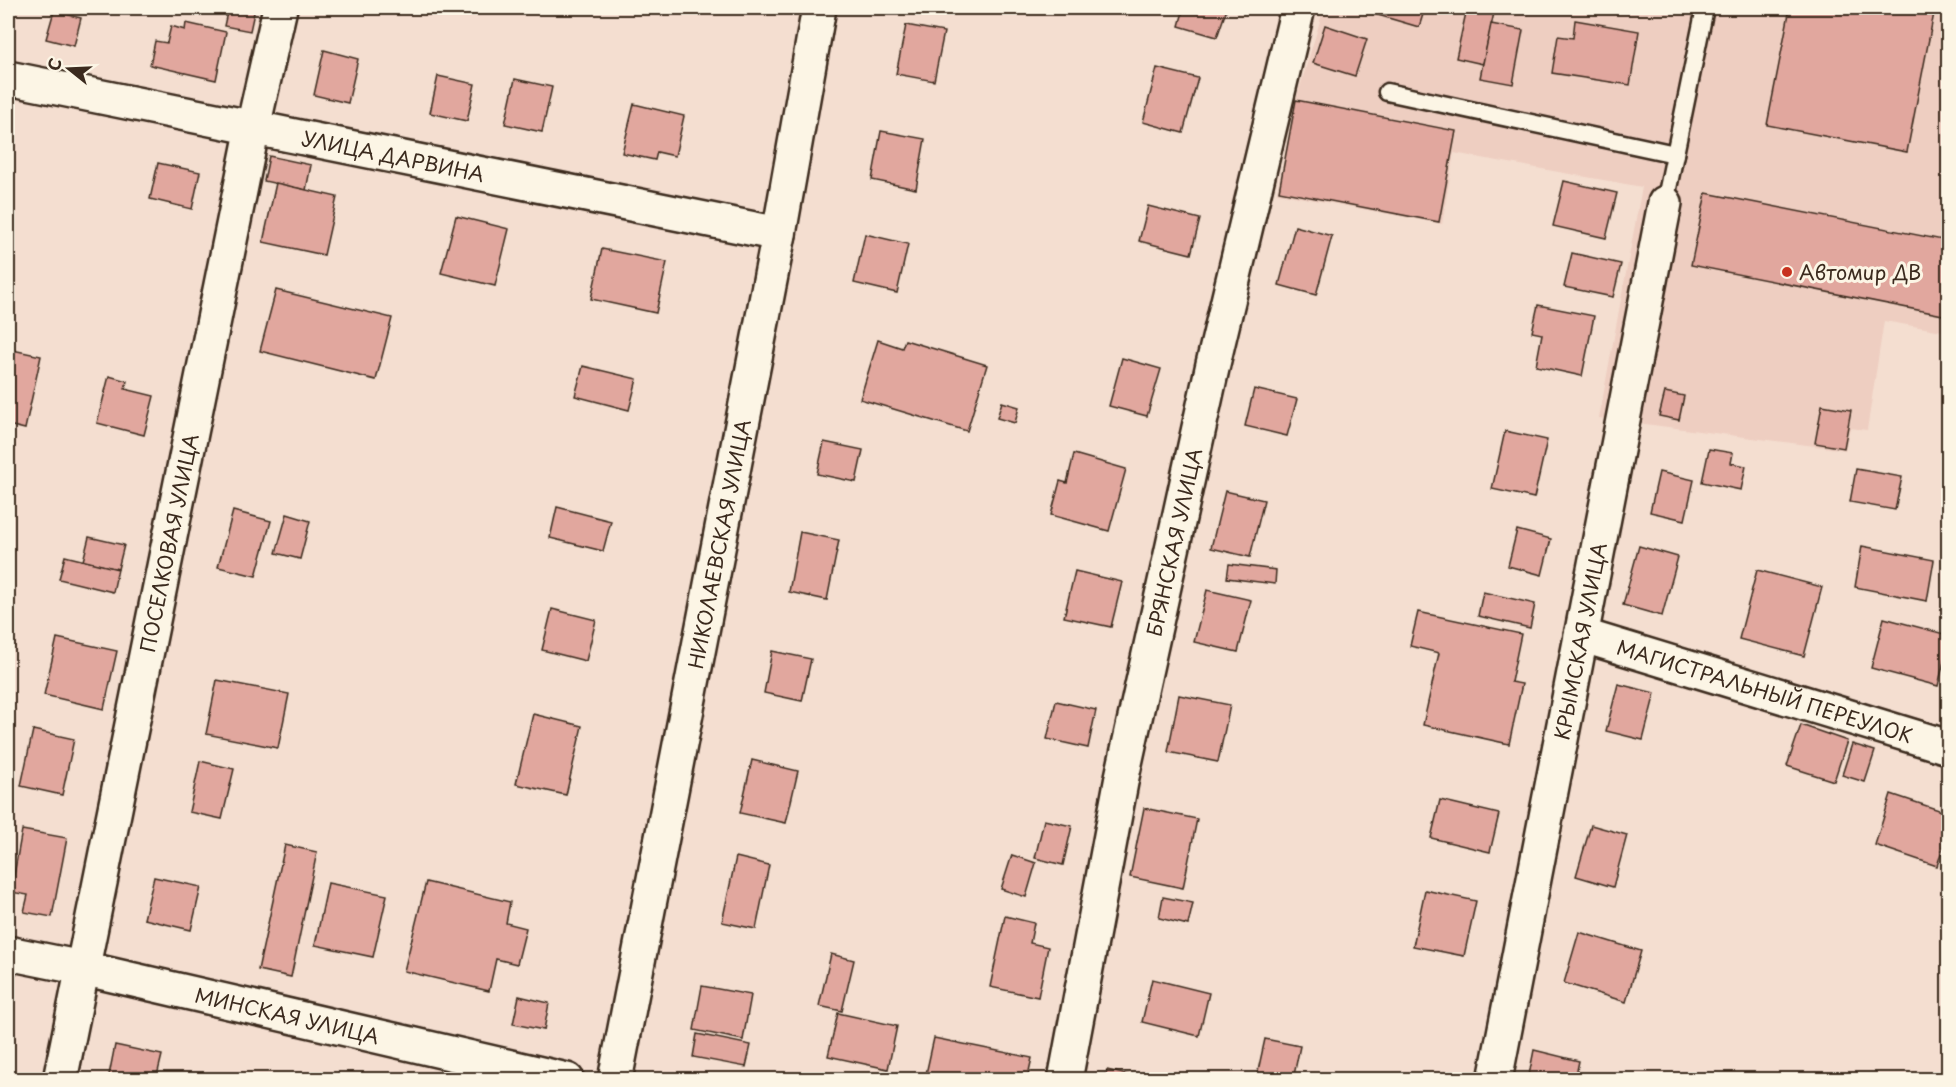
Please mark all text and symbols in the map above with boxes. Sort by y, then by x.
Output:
north arrow [39,39,99,99]
text: С [41,55,67,73]
street label: УЛИЦА ДАРВИНА [299,123,487,189]
place label: Автомир ДВ [1799,257,1921,287]
marker: Автомир ДВ [1780,265,1794,279]
street label: НИКОЛАЕВСКАЯ УЛИЦА [680,417,758,671]
street label: ПОСЕЛКОВАЯ УЛИЦА [132,431,206,655]
street label: БРЯНСКАЯ УЛИЦА [1138,445,1209,639]
street label: КРЫМСКАЯ УЛИЦА [1546,540,1614,742]
street label: МАГИСТРАЛЬНЫЙ ПЕРЕУЛОК [1613,632,1916,750]
street label: МИНСКАЯ УЛИЦА [192,980,382,1051]

